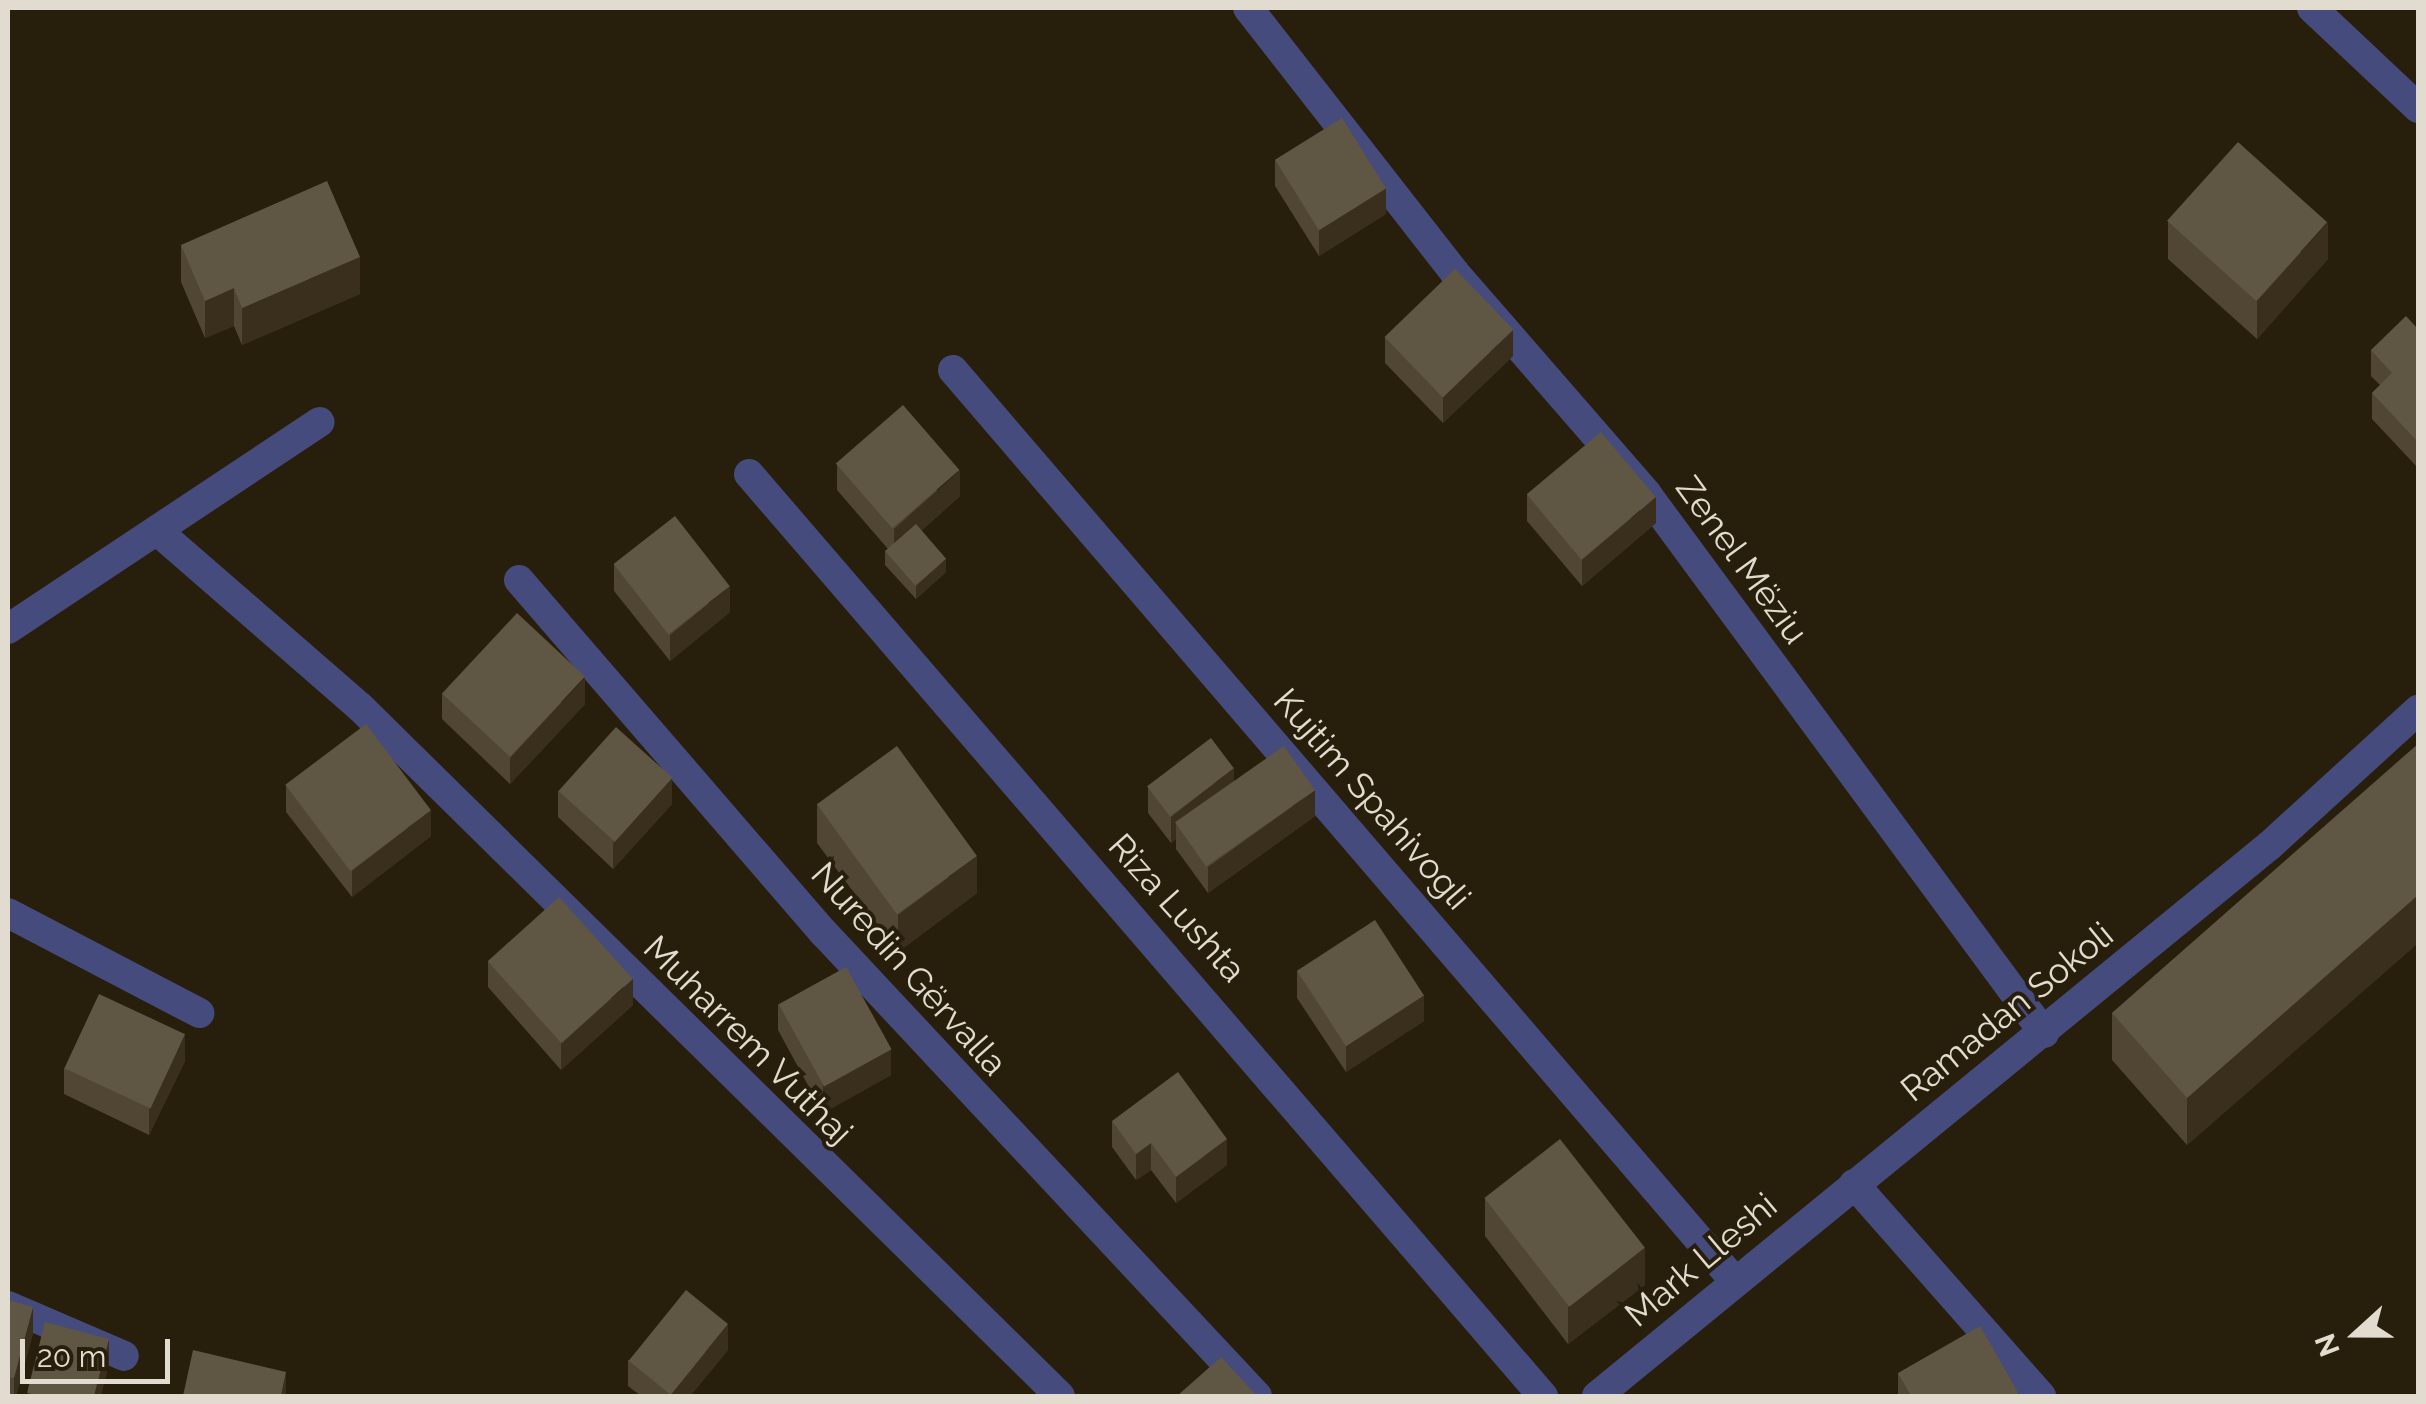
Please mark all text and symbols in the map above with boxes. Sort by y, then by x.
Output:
street label: Zenel Mëziu [1667,468,1817,652]
street label: Kujtim Spahivogli [1265,680,1479,918]
street label: Riza Lushta [1100,825,1254,991]
street label: Nuredin Gërvalla [802,854,1016,1084]
street label: Ramadan Sokoli [1892,914,2122,1110]
street label: Muharrem Vuthaj [635,927,861,1153]
street label: Mark Lleshi [1617,1185,1785,1335]
north arrow [2306,1284,2406,1384]
scale bar [25,1319,175,1381]
text: N [2308,1329,2347,1361]
text: 20 m [37,1339,106,1374]

